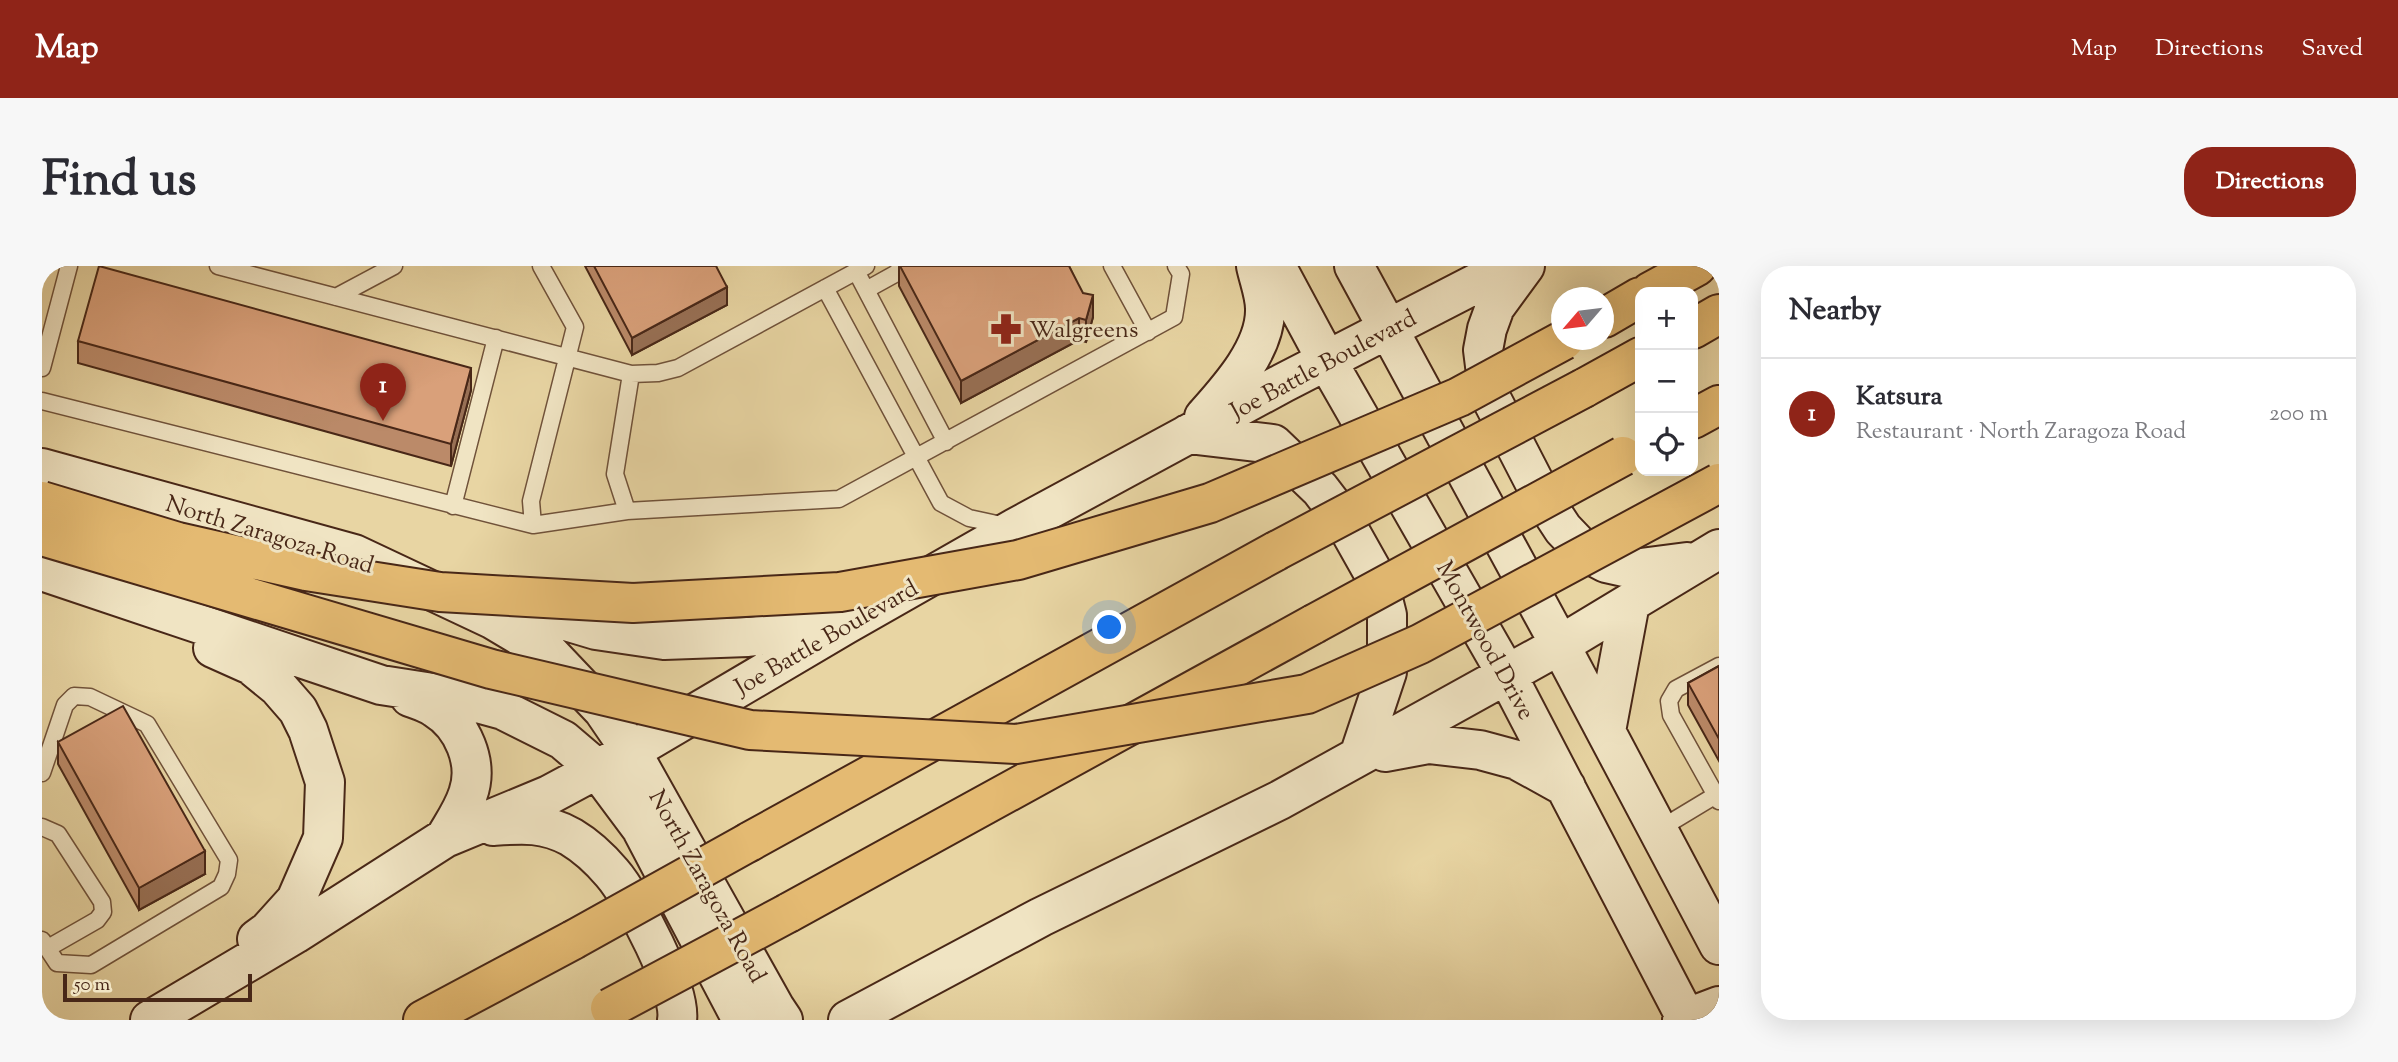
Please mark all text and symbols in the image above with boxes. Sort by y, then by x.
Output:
text: Map [35,25,99,73]
text: Map [2071,32,2117,66]
text: Directions [2155,32,2263,66]
text: Saved [2301,32,2363,66]
text: Find us [42,147,196,217]
button: Directions [2184,147,2356,217]
north arrow [1551,287,1614,350]
map controls [1635,287,1698,476]
button: + [1635,287,1698,350]
text: Nearby [1789,290,1881,333]
street label: Joe Battle Boulevard [1223,302,1424,430]
pharmacy icon: Walgreens [989,312,1023,346]
place label: Walgreens [1029,314,1138,348]
button: − [1635,350,1698,413]
pin: 1 [360,363,406,421]
text: Katsura [1856,379,1942,416]
text: 1 [1808,398,1816,431]
text: 200 m [2269,398,2328,431]
button: locate [1635,413,1698,476]
text: Restaurant · North Zaragoza Road [1856,416,2186,449]
street label: North Zaragoza Road [161,488,378,584]
street label: Montwood Drive [1426,555,1542,727]
street label: Joe Battle Boulevard [727,572,925,706]
your location [1092,610,1126,644]
street label: North Zaragoza Road [639,784,774,990]
scale bar [63,971,252,1003]
text: 50 m [74,972,110,999]

